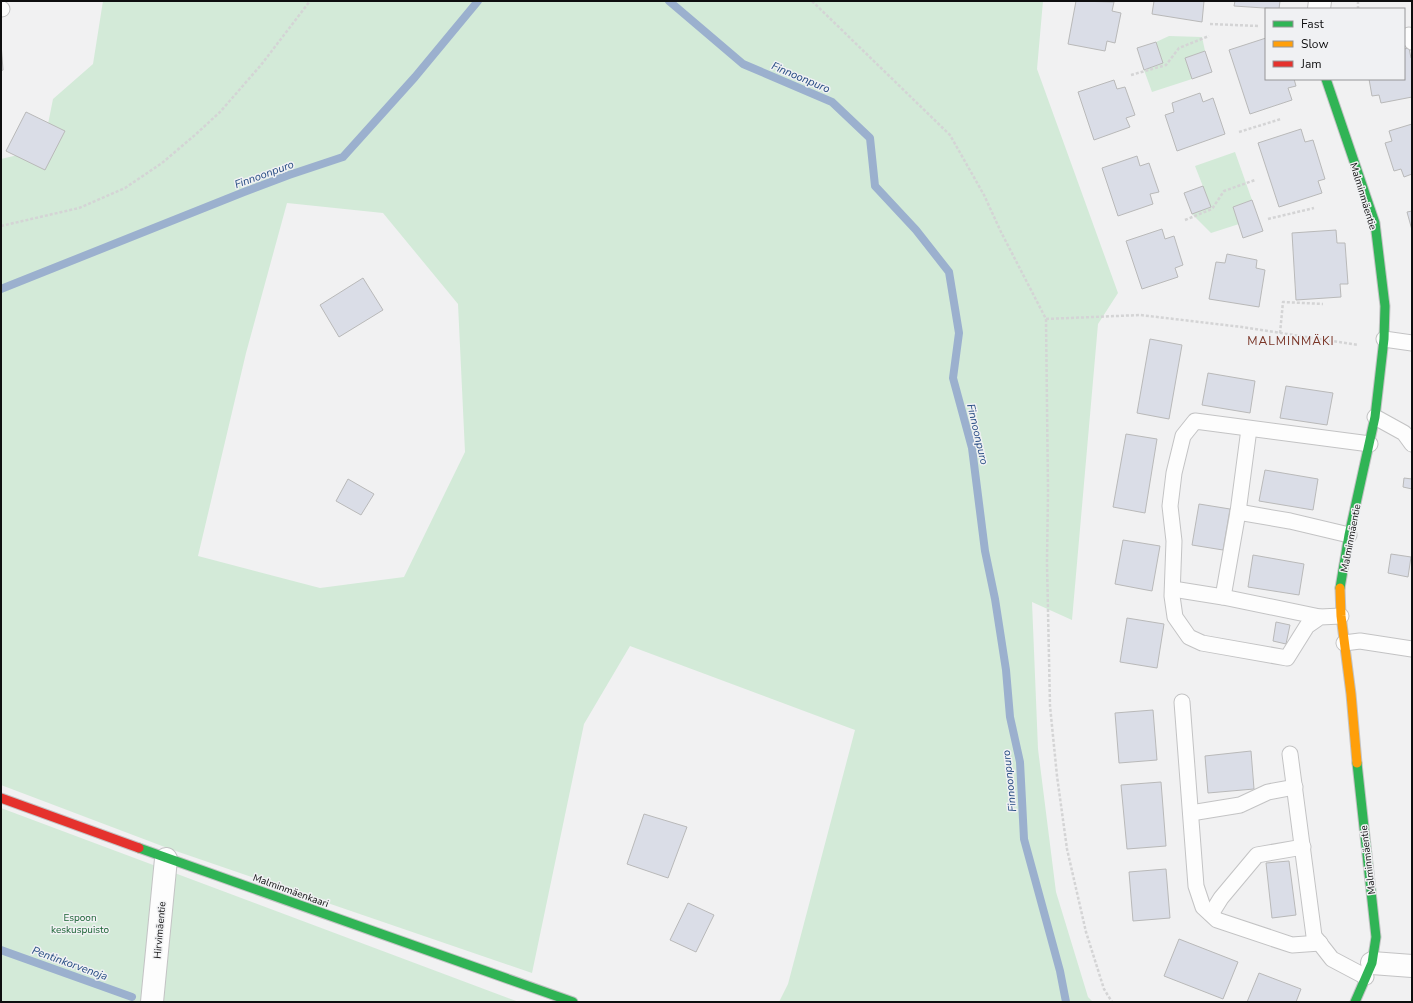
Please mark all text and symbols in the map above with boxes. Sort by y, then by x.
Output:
legend [1265,8,1405,80]
text: Fast [1301,16,1324,32]
text: Slow [1301,36,1329,52]
text: Jam [1300,56,1322,72]
water label: Finnoonpuro [769,58,832,97]
water label: Finnoonpuro [232,157,296,192]
street label: Malminmäentie [1346,161,1380,232]
district label: MALMINMÄKI [1247,333,1335,349]
water label: Finnoonpuro [963,402,992,466]
street label: Malminmäentie [1337,503,1364,574]
water label: Finnoonpuro [999,749,1020,813]
street label: Malminmäentie [1357,825,1379,895]
street label: Malminmäenkaari [251,871,330,911]
street label: Hirvimäentie [151,901,169,959]
park label: Espoon keskuspuisto [51,911,109,937]
water label: Pentinkorvenoja [30,943,110,984]

